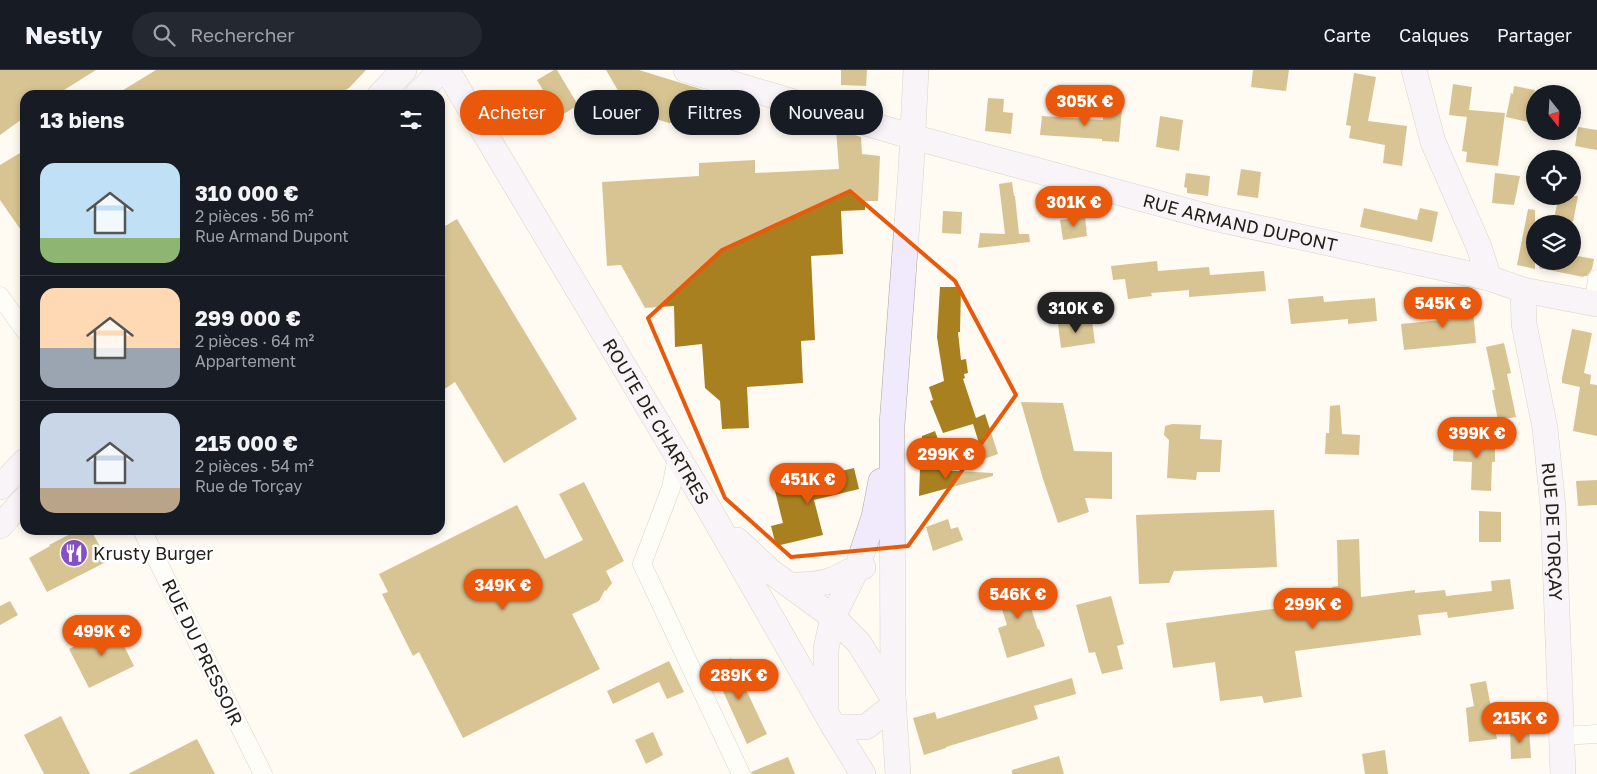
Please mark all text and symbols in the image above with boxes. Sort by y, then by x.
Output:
search box [132,12,482,57]
text: Nestly [25,20,102,49]
icon: search [150,21,178,49]
text: Rechercher [190,23,295,46]
text: Carte [1324,24,1371,46]
text: Calques [1399,24,1469,46]
text: Partager [1497,24,1572,46]
pin: 305K € [1044,85,1126,127]
north arrow [1526,85,1581,140]
map controls [1526,85,1581,270]
chip: Acheter [460,90,564,135]
chip: Louer [574,90,659,135]
chip: Filtres [669,90,760,135]
chip: Nouveau [770,90,883,135]
text: 305K € [1057,91,1113,111]
icon: filters [397,106,425,134]
text: 13 biens [40,107,124,133]
button: locate [1526,150,1581,205]
text: 310 000 € [195,180,299,206]
icon: home [80,183,140,243]
pin: 301K € [1033,186,1115,228]
street label: RUE ARMAND DUPONT [1141,189,1340,256]
text: 301K € [1046,192,1102,212]
text: 2 pièces · 56 m² [195,206,314,226]
button: layers [1526,215,1581,270]
text: Rue Armand Dupont [195,226,349,246]
pin: 545K € [1402,286,1484,329]
pin: 310K € [1035,292,1117,334]
text: 545K € [1415,293,1471,313]
text: 310K € [1048,298,1104,318]
text: 299 000 € [195,305,301,331]
icon: home [80,308,140,368]
text: 2 pièces · 64 m² [195,331,314,351]
street label: ROUTE DE CHARTRES [599,334,715,508]
text: Appartement [195,351,296,371]
pin: 399K € [1436,416,1518,459]
text: 399K € [1449,423,1505,443]
text: 215 000 € [195,430,298,456]
icon: home [80,433,140,493]
pin: 299K € [905,438,987,480]
text: 299K € [918,444,974,464]
text: 2 pièces · 54 m² [195,456,314,476]
street label: RUE DE TORÇAY [1538,461,1568,602]
pin: 451K € [767,462,849,505]
text: 451K € [781,469,835,489]
text: Rue de Torçay [195,476,302,496]
restaurant icon: Krusty Burger [59,538,89,568]
place label: Krusty Burger [93,542,213,564]
pin: 349K € [462,568,544,611]
street label: RUE DU PRESSOIR [158,575,248,729]
text: 349K € [475,575,531,595]
pin: 546K € [977,578,1059,620]
text: 546K € [990,584,1046,604]
pin: 299K € [1272,588,1354,630]
text: 299K € [1285,594,1341,614]
pin: 499K € [61,614,143,657]
text: 499K € [73,621,131,641]
pin: 289K € [698,658,780,701]
text: 289K € [710,665,768,685]
pin: 215K € [1479,702,1561,744]
text: 215K € [1493,708,1547,728]

